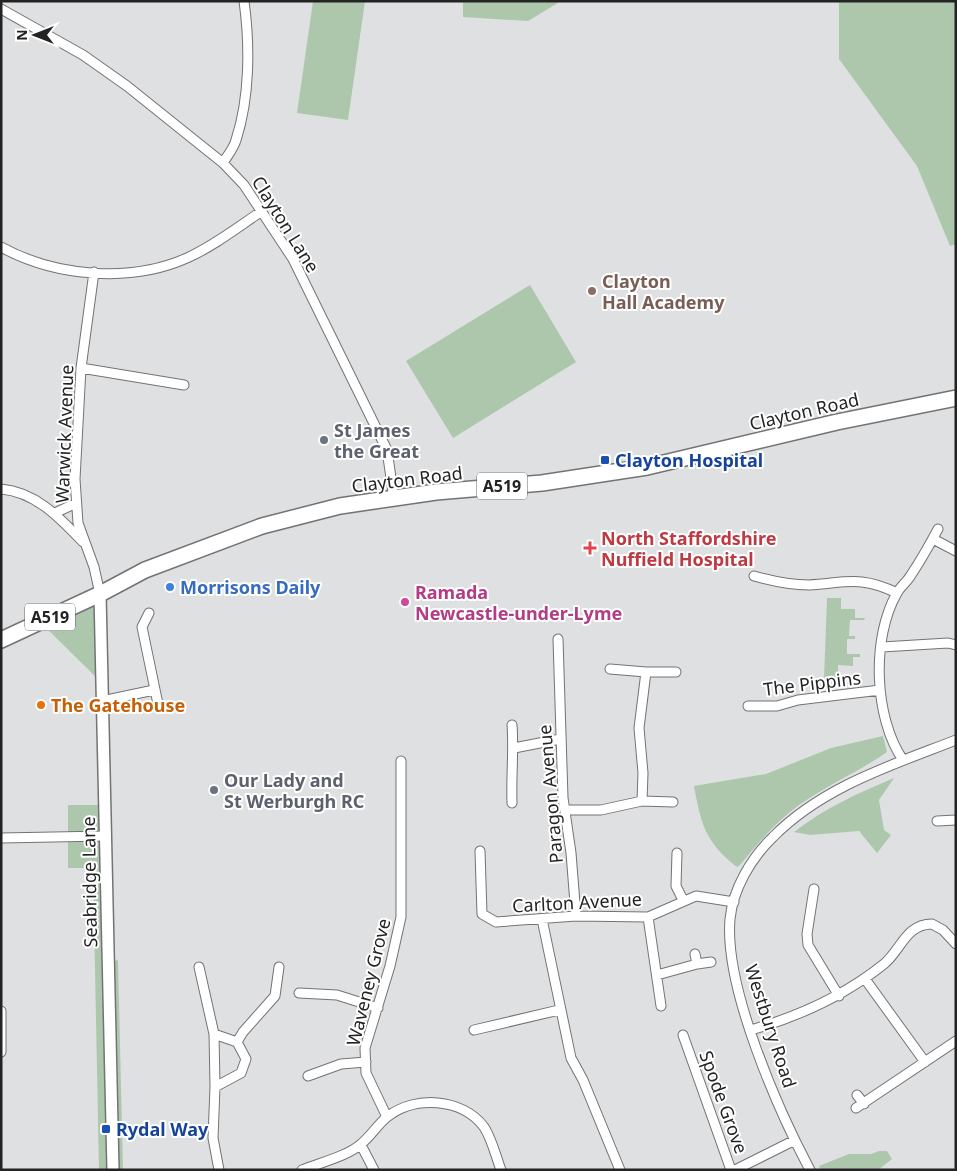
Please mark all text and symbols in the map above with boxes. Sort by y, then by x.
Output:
north arrow [10,10,60,60]
text: N [12,29,31,41]
street label: Clayton Lane [247,171,325,277]
place label: Clayton Hall Academy [602,269,725,314]
marker: Clayton Hall Academy [586,285,598,297]
street label: Warwick Avenue [50,364,78,504]
street label: Clayton Road [747,387,861,435]
place label: St James the Great [334,418,419,463]
marker: St James the Great [318,434,330,446]
place label: Clayton Hospital [615,448,763,472]
marker: Clayton Hospital [599,454,611,466]
street label: Clayton Road [350,460,464,498]
road number: A519 [477,472,527,500]
place label: North Staffordshire Nuffield Hospital [601,526,776,571]
marker: North Staffordshire Nuffield Hospital [583,541,597,555]
place label: Morrisons Daily [180,575,321,599]
place label: Ramada Newcastle-under-Lyme [415,580,622,625]
marker: Morrisons Daily [164,581,176,593]
marker: Ramada Newcastle-under-Lyme [399,596,411,608]
road number: A519 [25,604,75,630]
street label: The Pippins [762,665,862,701]
place label: The Gatehouse [51,693,185,717]
marker: The Gatehouse [35,699,47,711]
street label: Paragon Avenue [532,724,568,864]
place label: Our Lady and St Werburgh RC [224,768,364,813]
marker: Our Lady and St Werburgh RC [208,784,220,796]
street label: Seabridge Lane [76,816,102,948]
street label: Carlton Avenue [511,887,643,917]
street label: Waveney Grove [341,916,395,1048]
street label: Westbury Road [740,961,802,1091]
street label: Spode Grove [694,1047,754,1157]
place label: Rydal Way [116,1117,209,1141]
marker: Rydal Way [100,1123,112,1135]

